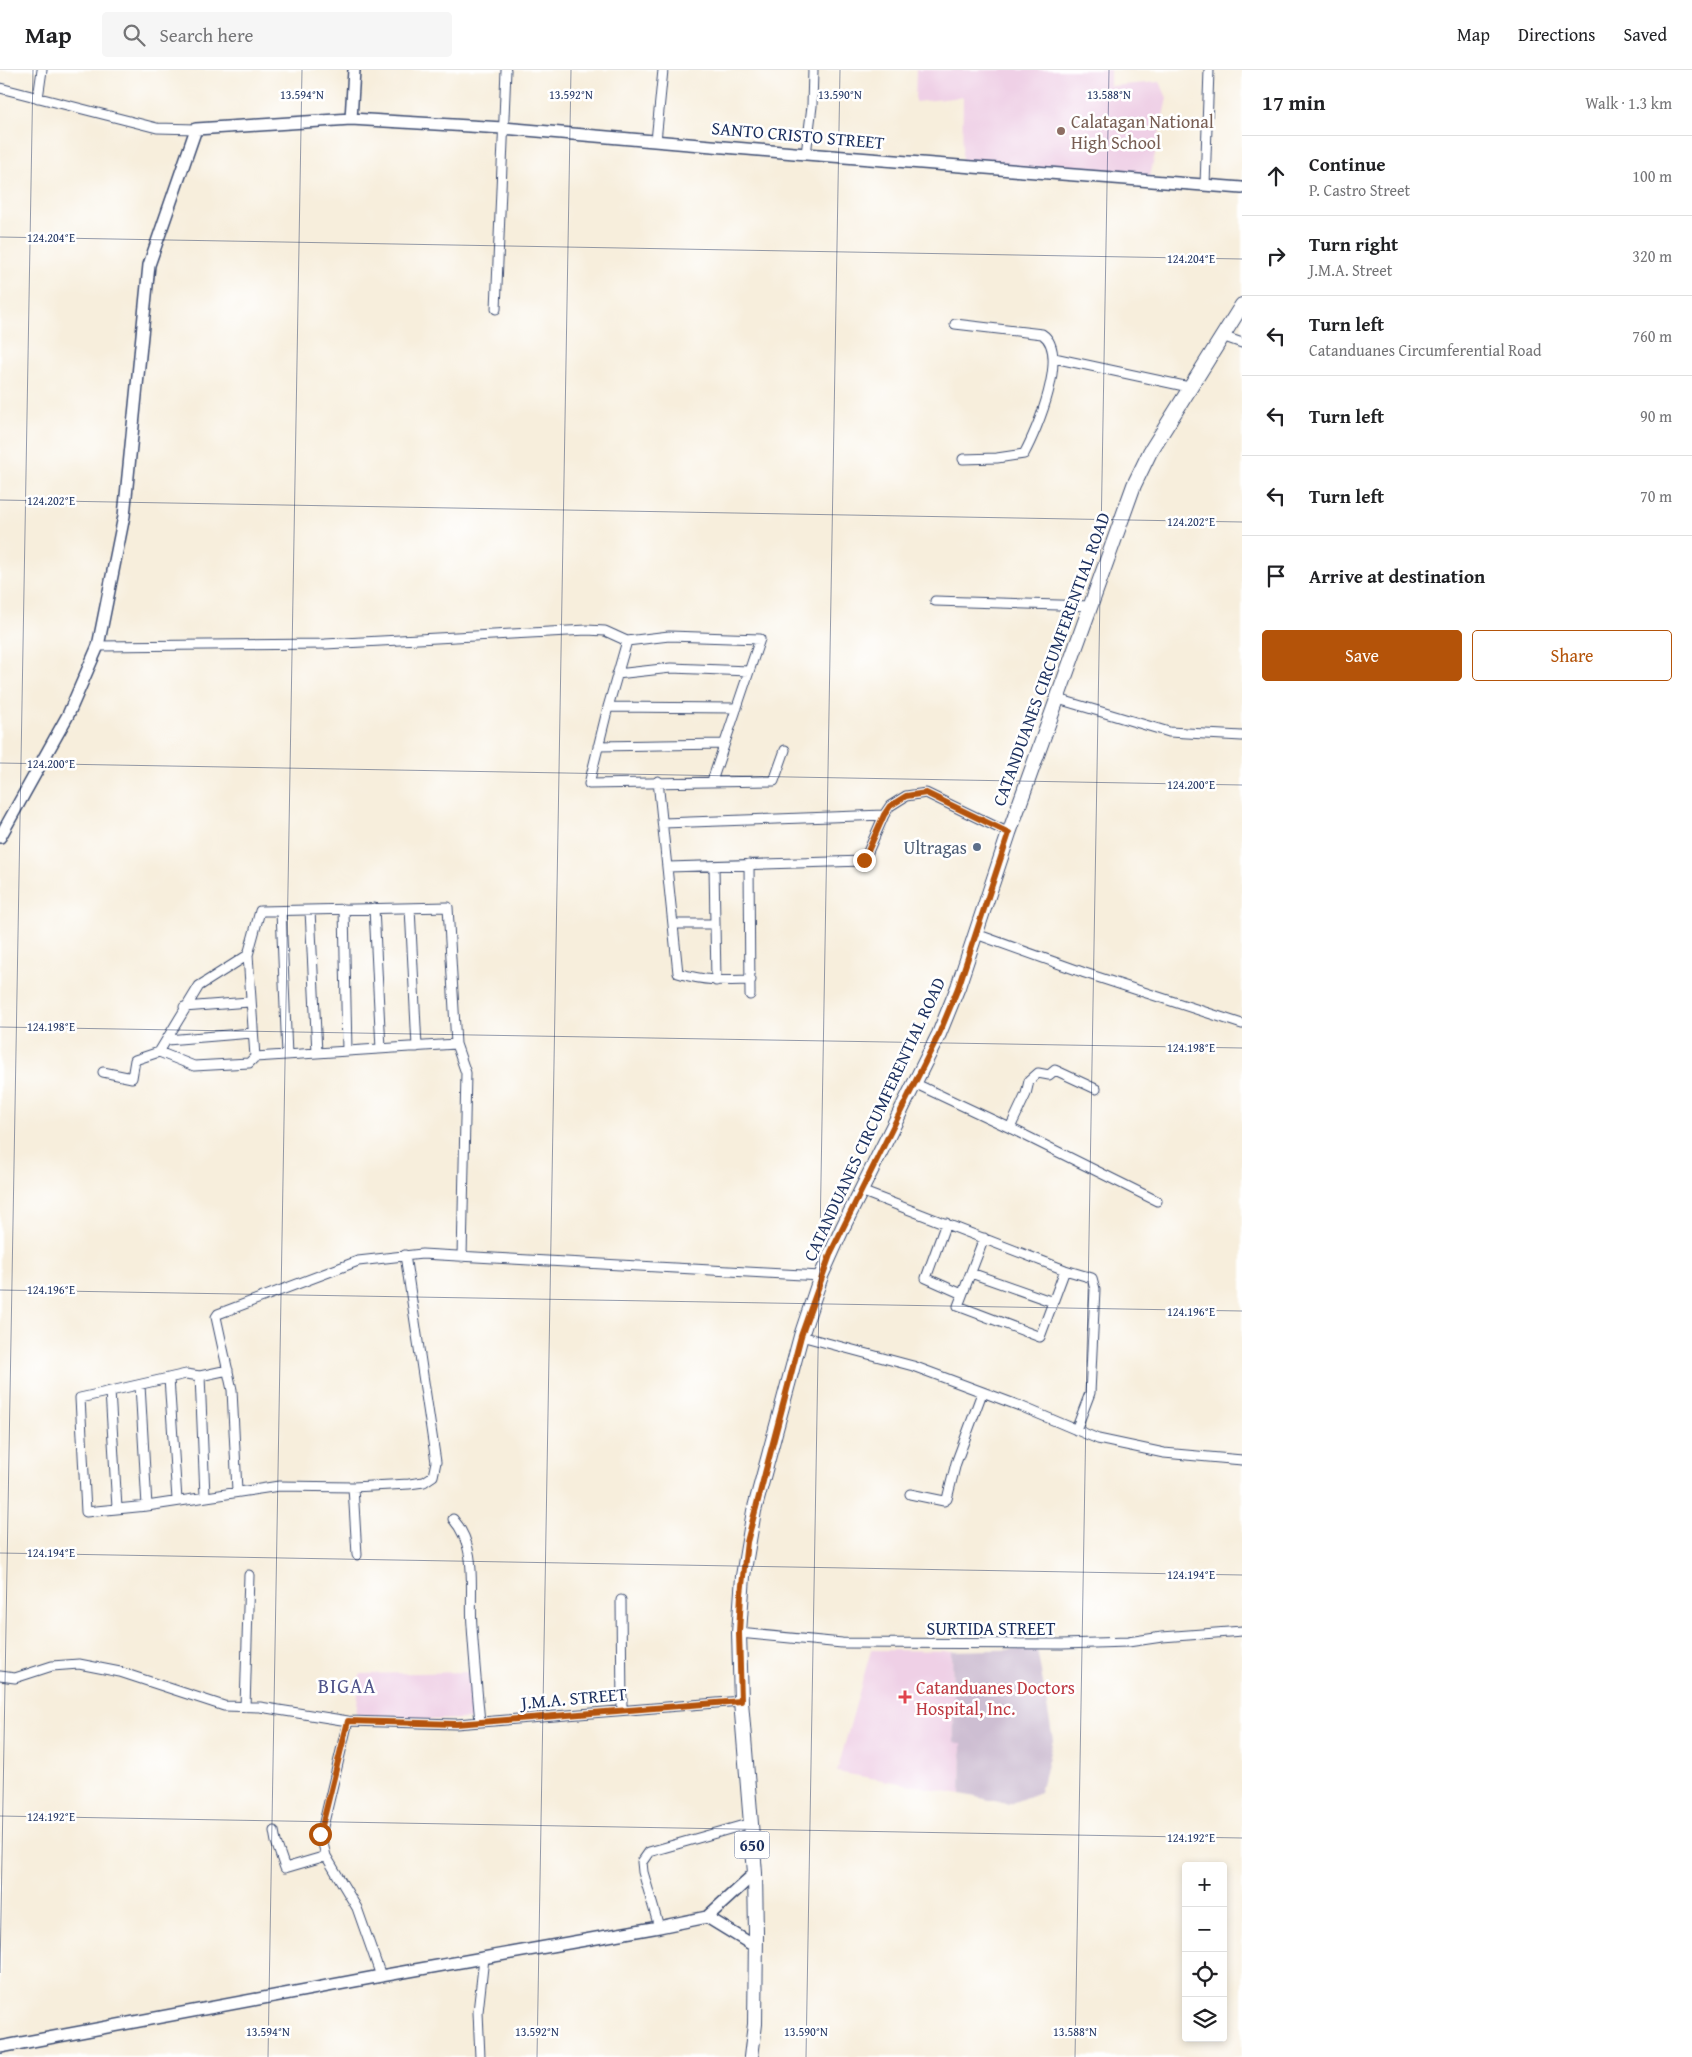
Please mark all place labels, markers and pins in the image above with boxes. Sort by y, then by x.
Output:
place label: Calatagan National High School [1071,108,1214,156]
marker: Calatagan National High School [1055,125,1067,137]
place label: Ultragas [903,834,967,861]
marker: Ultragas [971,841,983,853]
place label: Catanduanes Doctors Hospital, Inc. [916,1674,1075,1722]
marker: Catanduanes Doctors Hospital, Inc. [898,1690,912,1704]

